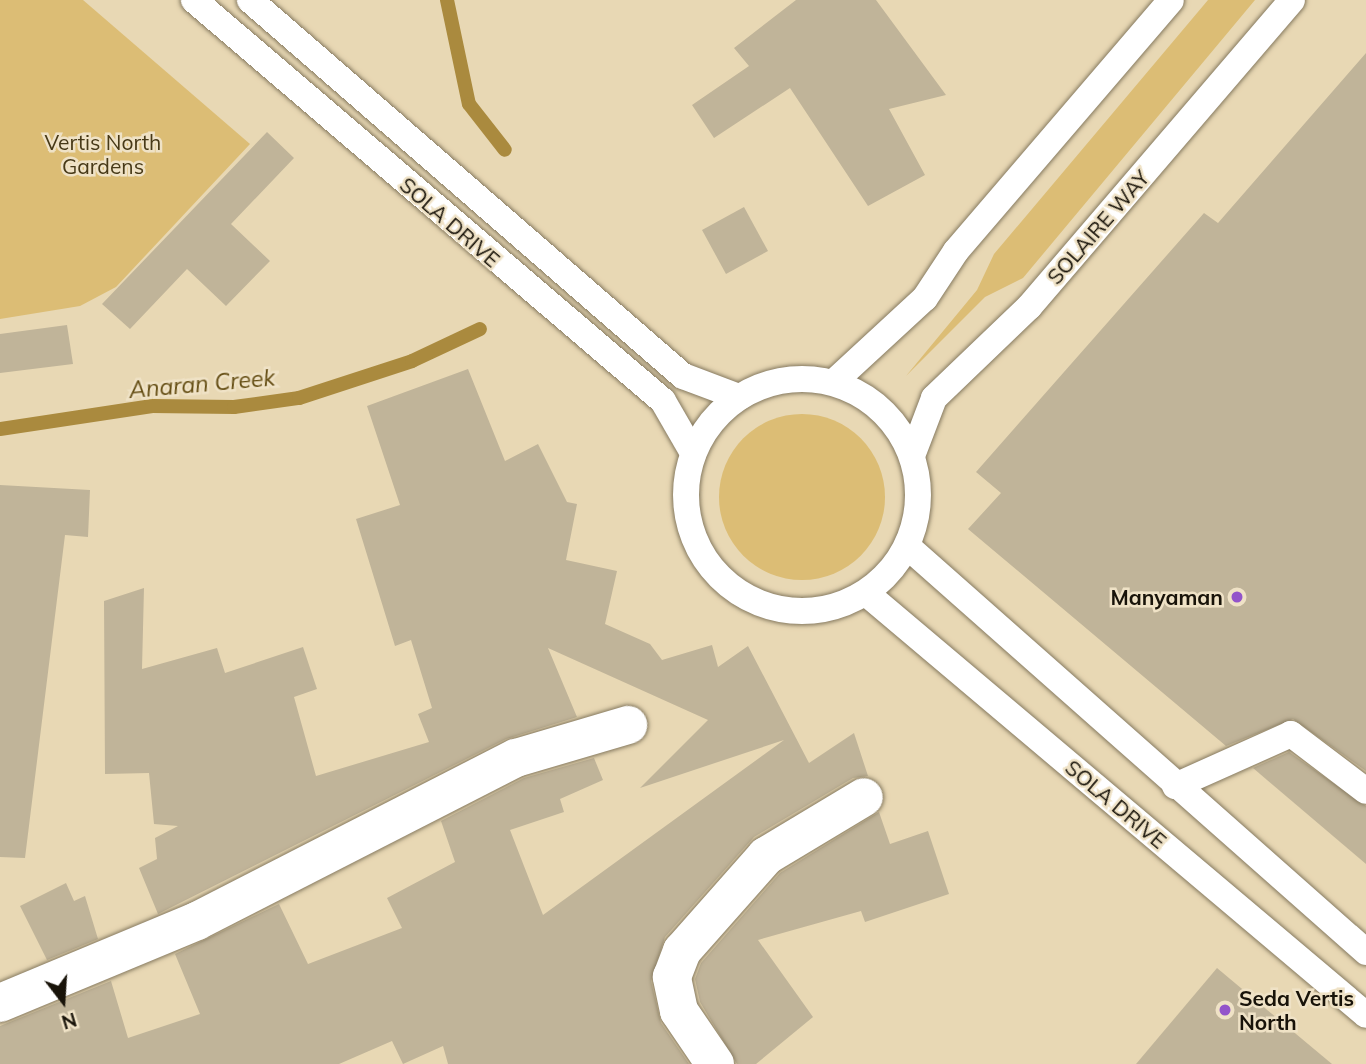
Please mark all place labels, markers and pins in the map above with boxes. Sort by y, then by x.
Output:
place label: Manyaman [1110,584,1223,610]
marker: Manyaman [1229,589,1245,605]
place label: Seda Vertis North [1239,985,1354,1035]
marker: Seda Vertis North [1217,1002,1233,1018]

